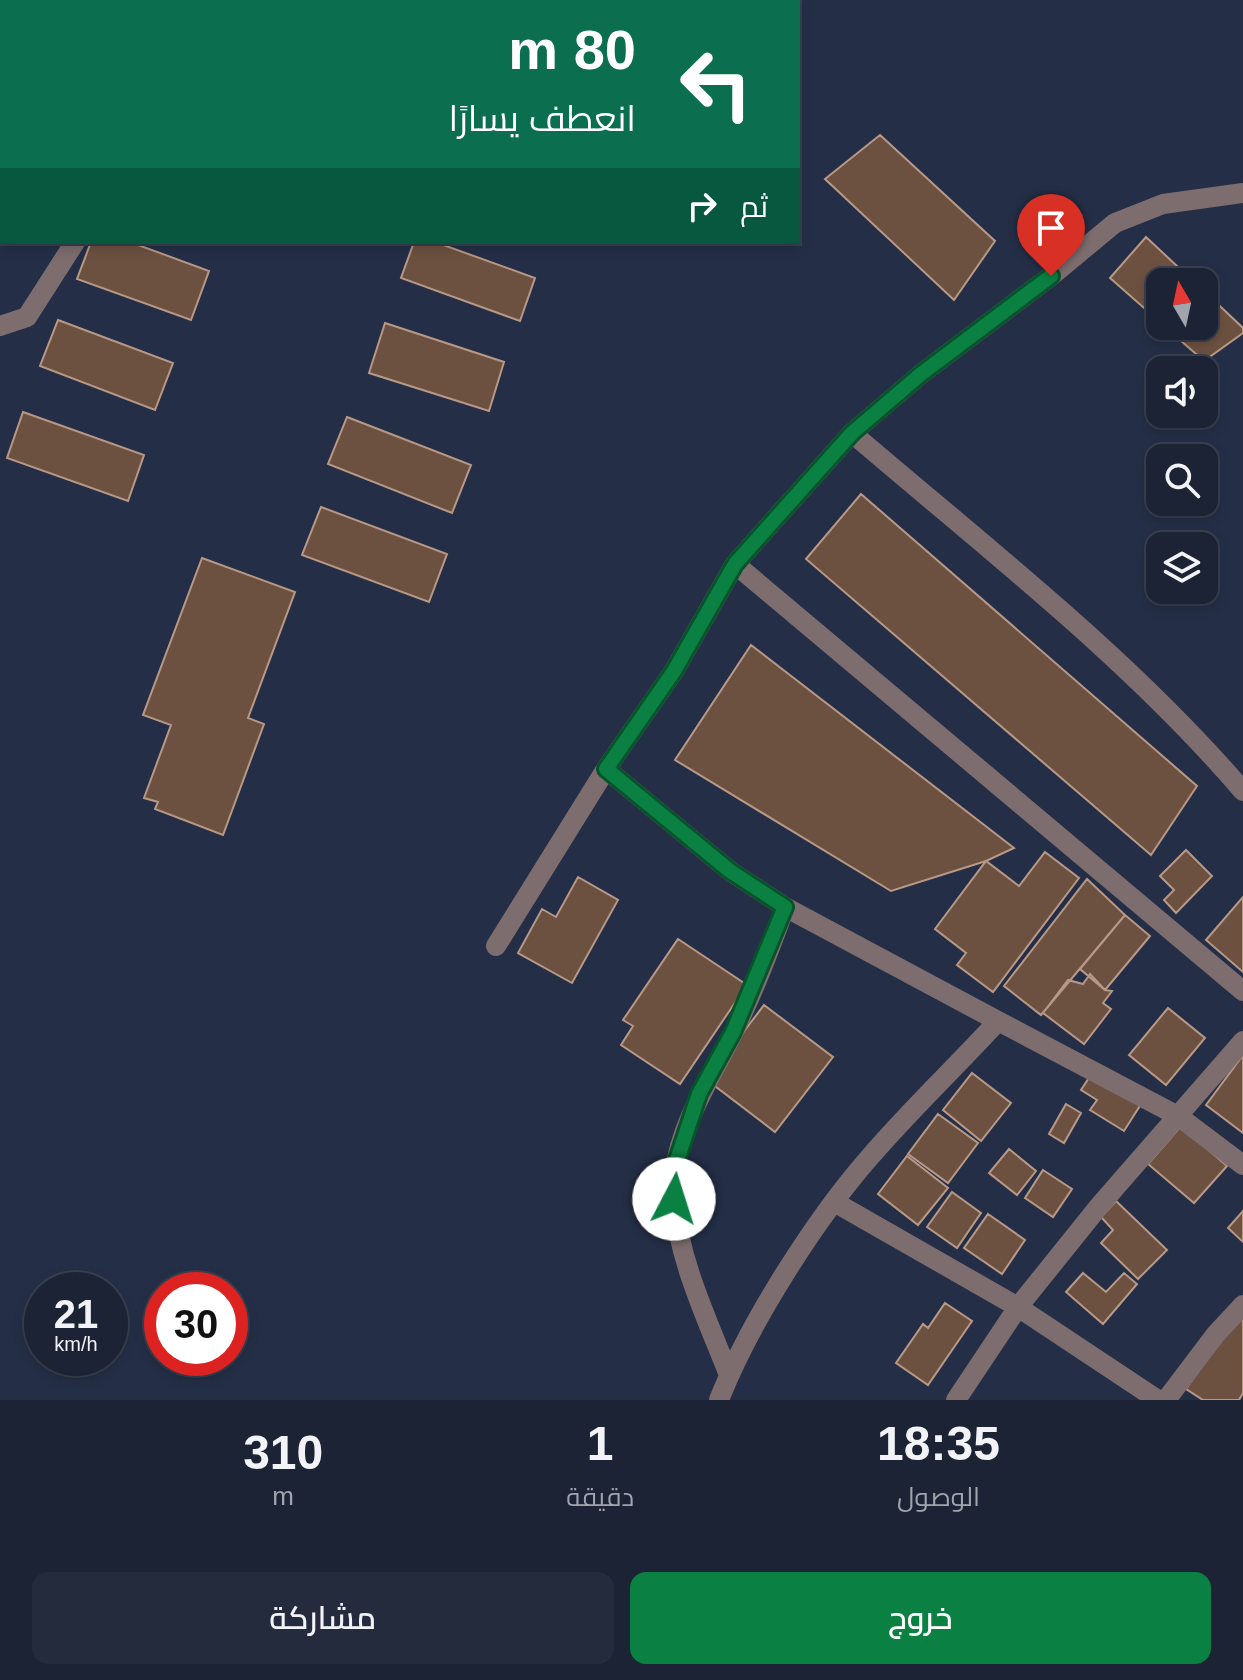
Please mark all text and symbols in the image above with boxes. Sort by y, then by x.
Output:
text: 80 m [508,18,636,81]
icon: left [664,32,768,136]
text: انعطف يسارًا [449,98,636,139]
icon: right [680,184,724,228]
text: ثم [740,190,768,223]
pin [1017,194,1085,276]
icon: arrive [1029,206,1073,250]
north arrow [1146,268,1218,340]
map controls [1146,268,1218,604]
button: sound [1146,356,1218,428]
button: search [1146,444,1218,516]
button: layers [1146,532,1218,604]
position arrow [632,1157,716,1241]
speed limit sign: 30 [144,1272,248,1376]
text: 21 [54,1292,98,1336]
text: km/h [54,1333,98,1355]
text: 1 [587,1417,614,1470]
text: 18:35 [877,1417,1000,1470]
text: 310 [243,1426,323,1479]
text: m [272,1481,294,1511]
text: دقيقة [566,1482,634,1512]
text: الوصول [897,1482,980,1512]
button: مشاركة [32,1572,614,1664]
button: خروج [630,1572,1211,1664]

